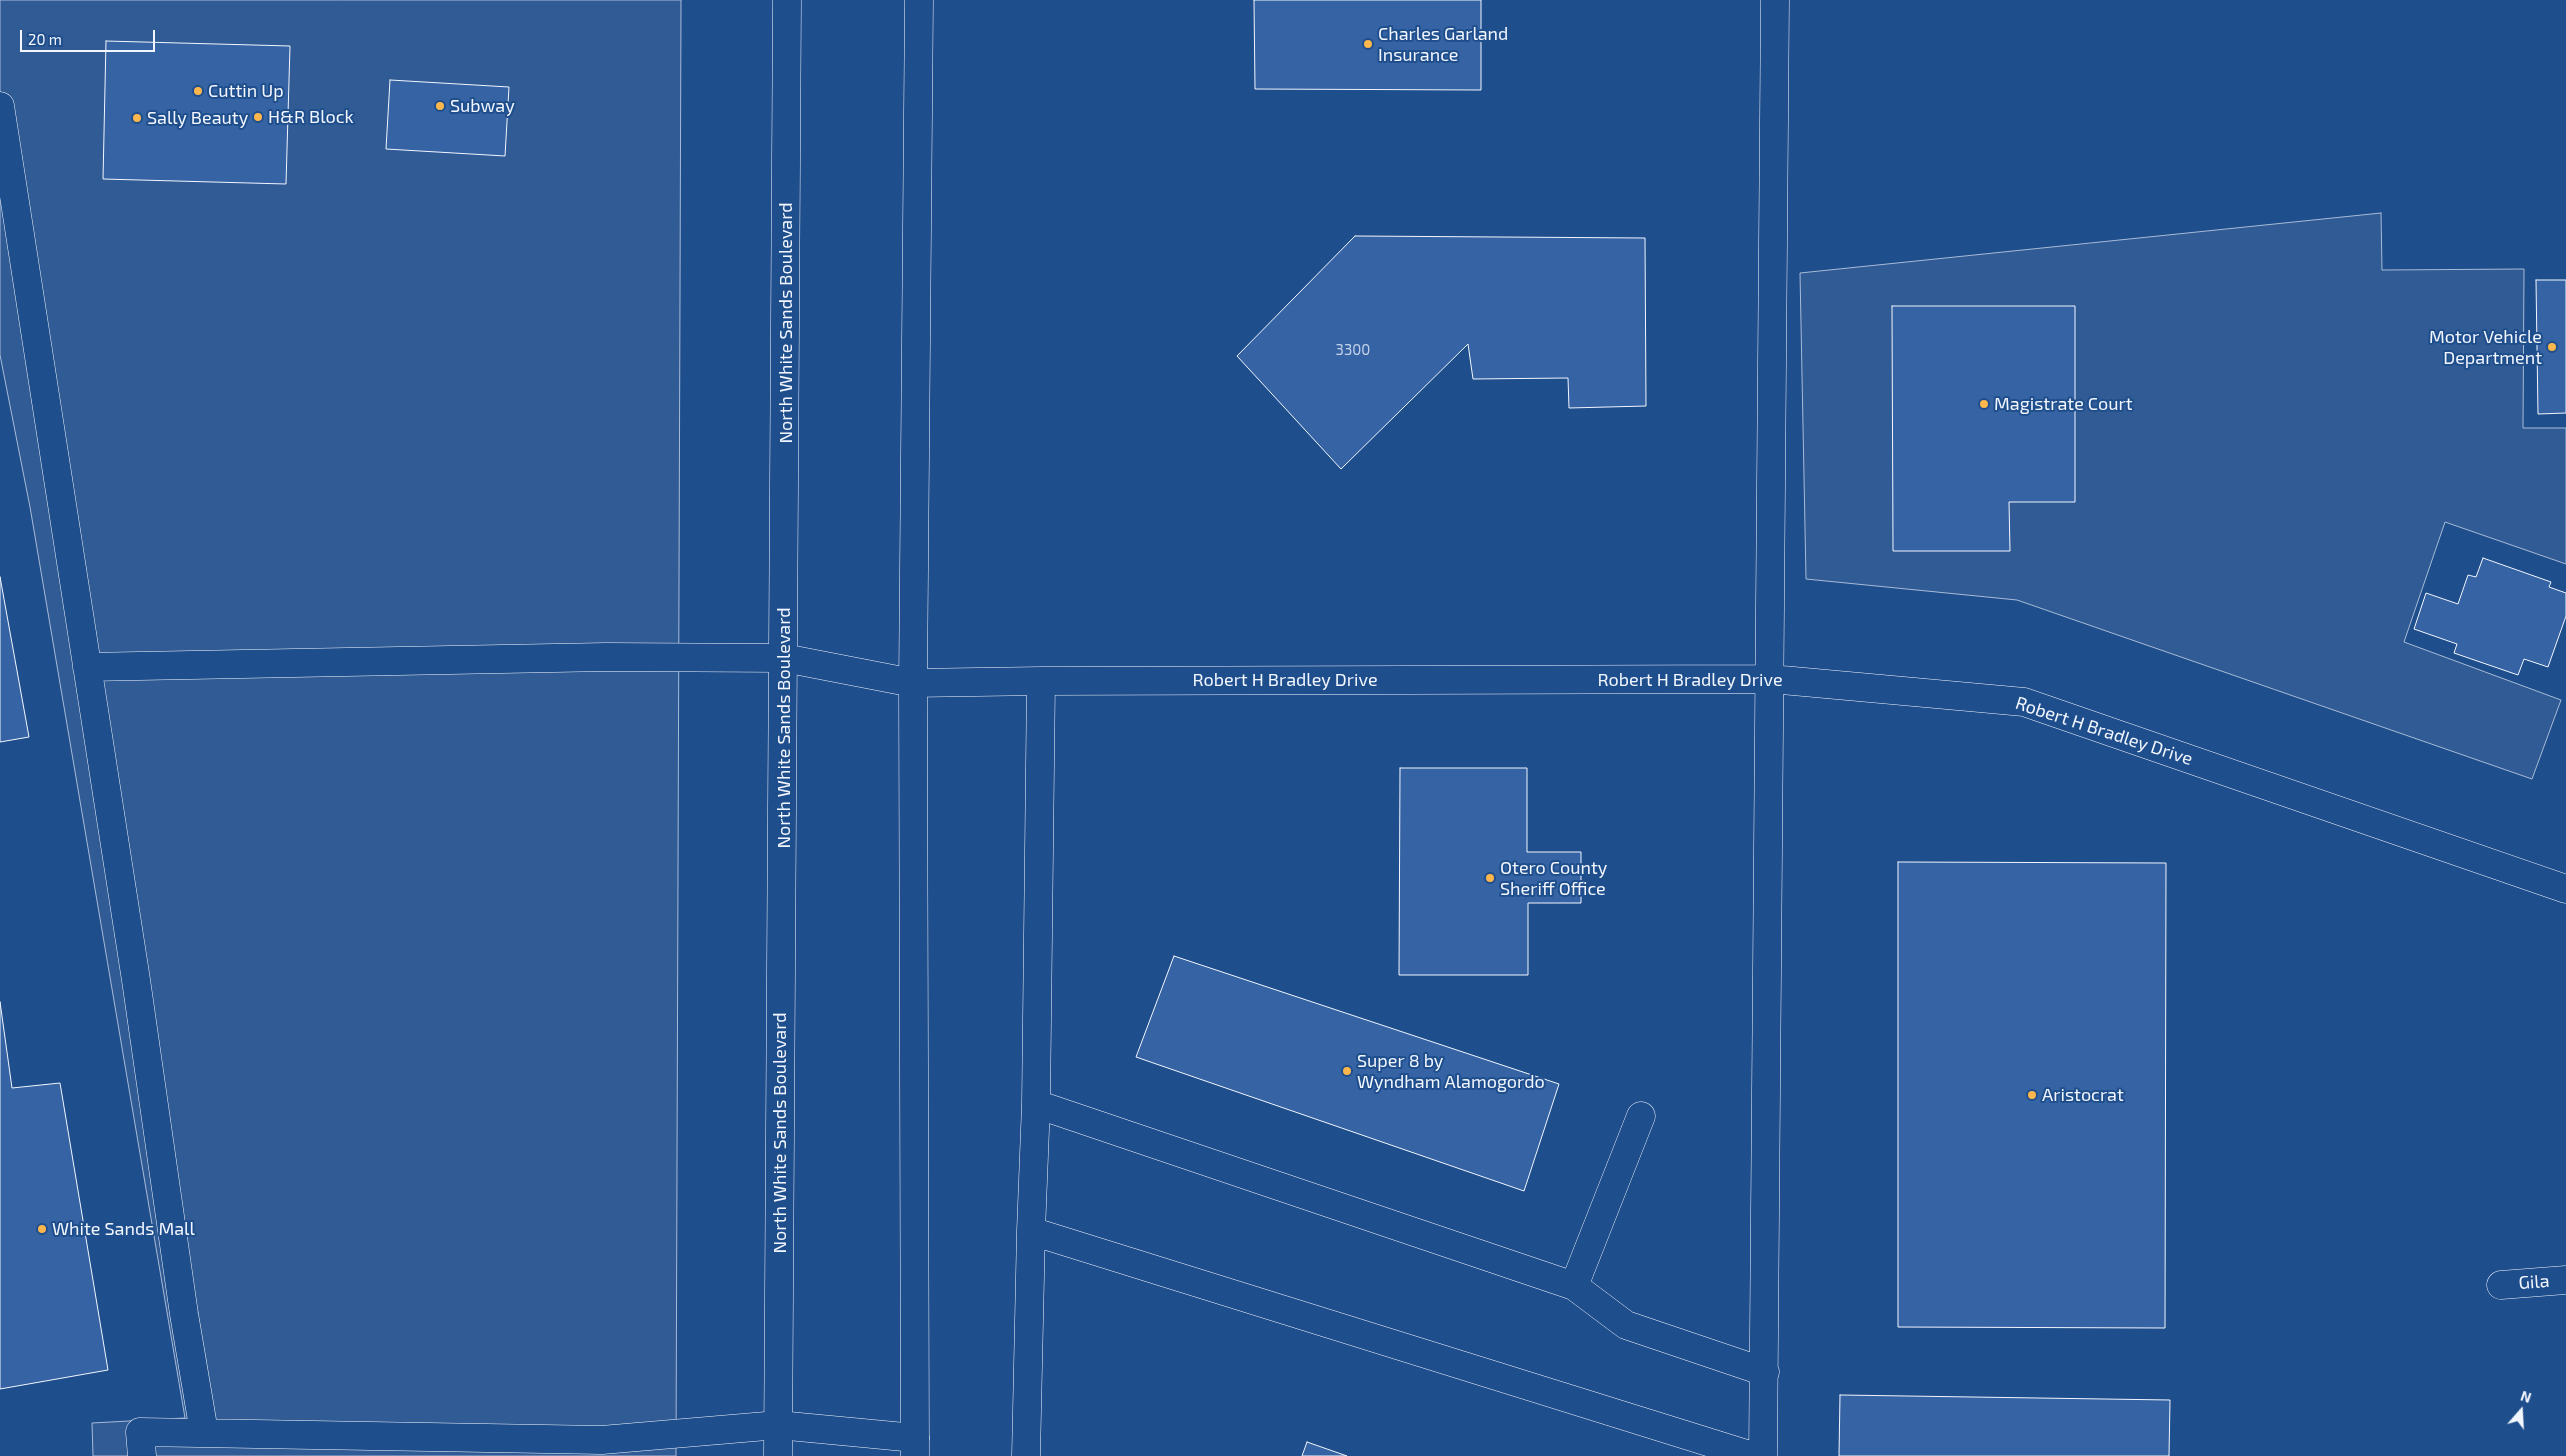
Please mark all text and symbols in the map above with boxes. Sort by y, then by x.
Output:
scale bar [22,20,158,52]
place label: Charles Garland Insurance [1378,23,1508,66]
text: 20 m [28,30,62,48]
marker: Charles Garland Insurance [1362,38,1374,50]
place label: Cuttin Up [208,80,284,102]
marker: Cuttin Up [192,85,204,97]
place label: Subway [450,95,515,117]
marker: Subway [434,100,446,112]
place label: H&R Block [268,106,354,128]
place label: Sally Beauty [147,107,248,129]
marker: H&R Block [252,111,264,123]
marker: Sally Beauty [131,112,143,124]
street label: North White Sands Boulevard [775,202,797,444]
place label: Motor Vehicle Department [2429,326,2542,368]
house number: 3300 [1336,341,1370,359]
marker: Motor Vehicle Department [2546,341,2558,353]
place label: Magistrate Court [1994,393,2133,415]
marker: Magistrate Court [1978,398,1990,410]
street label: North White Sands Boulevard [773,607,795,849]
street label: Robert H Bradley Drive [1192,669,1378,691]
street label: Robert H Bradley Drive [1597,669,1783,691]
street label: Robert H Bradley Drive [2013,692,2195,770]
place label: Otero County Sheriff Office [1500,857,1607,900]
marker: Otero County Sheriff Office [1484,872,1496,884]
street label: North White Sands Boulevard [769,1012,791,1254]
place label: Super 8 by Wyndham Alamogordo [1357,1050,1545,1092]
marker: Super 8 by Wyndham Alamogordo [1341,1065,1353,1077]
place label: Aristocrat [2042,1084,2124,1106]
marker: Aristocrat [2026,1089,2038,1101]
place label: White Sands Mall [52,1218,195,1240]
marker: White Sands Mall [36,1223,48,1235]
street label: Gila [2518,1270,2550,1294]
north arrow [2496,1386,2546,1436]
text: N [2518,1387,2534,1406]

